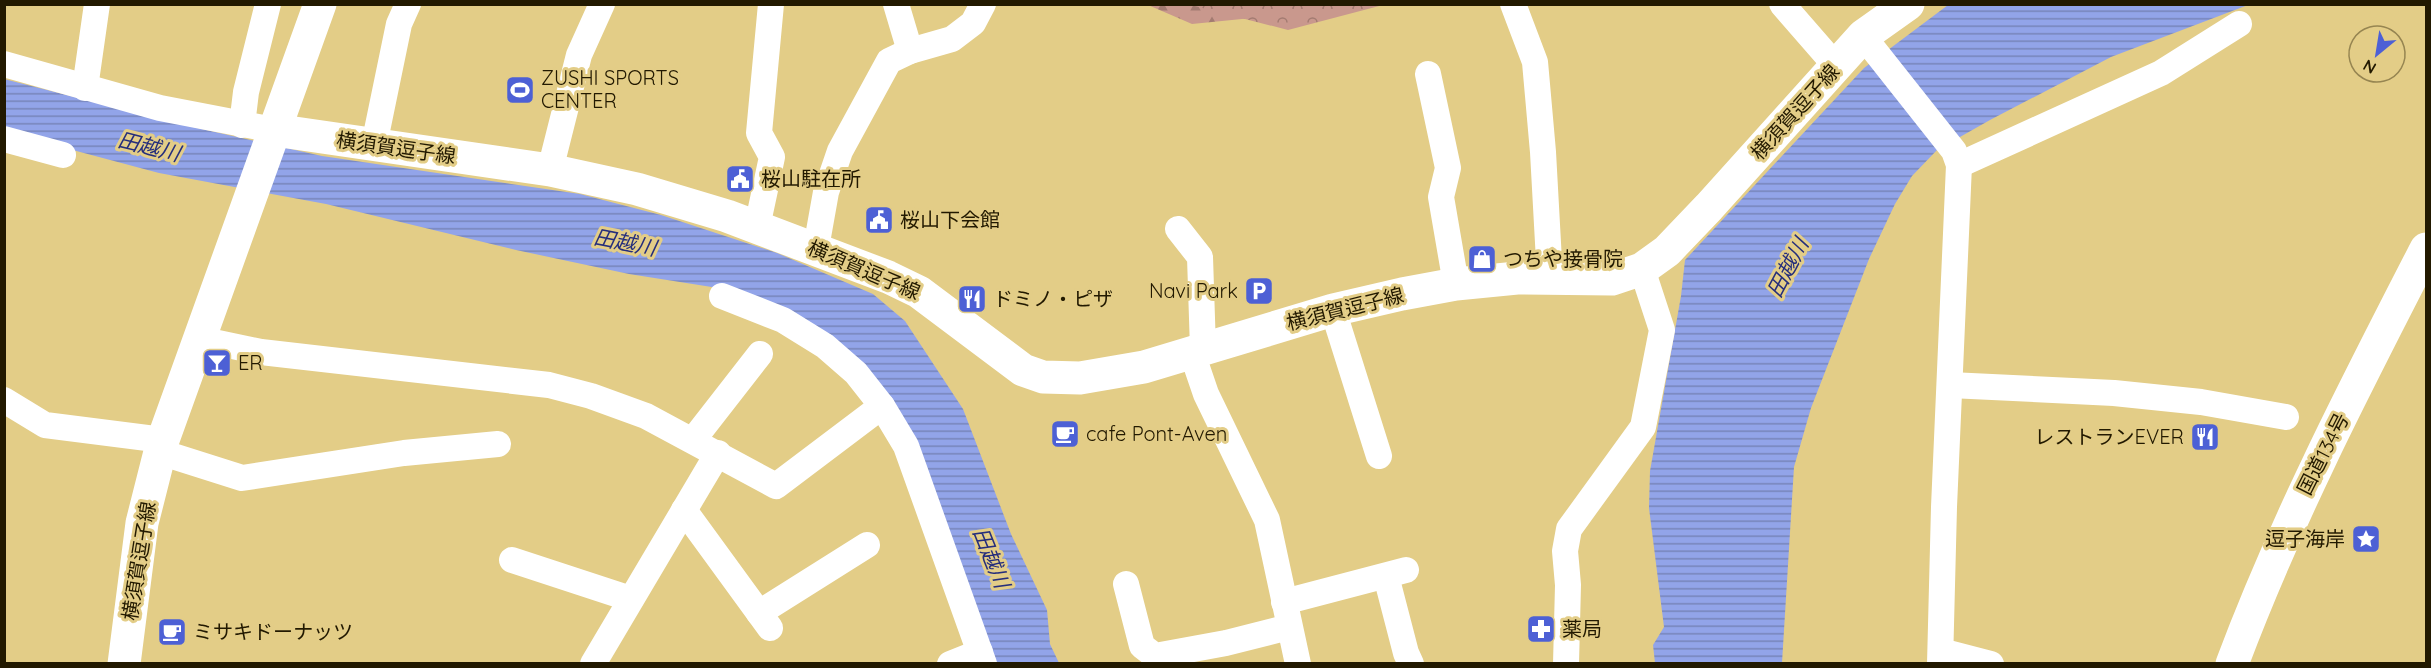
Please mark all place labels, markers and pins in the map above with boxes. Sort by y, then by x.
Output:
place label: ZUSHI SPORTS CENTER [541,65,679,113]
sports icon: ZUSHI SPORTS CENTER [504,74,536,106]
public building icon: 桜山駐在所 [724,163,756,195]
place label: 桜山駐在所 [761,166,861,191]
public building icon: 桜山下会館 [863,204,895,236]
place label: 桜山下会館 [900,207,1000,232]
shop icon: つちや接骨院 [1466,243,1498,275]
place label: つちや接骨院 [1503,246,1623,271]
parking icon: Navi Park [1243,275,1275,307]
place label: Navi Park [1149,278,1238,303]
restaurant icon: ドミノ・ピザ [956,283,988,315]
place label: ドミノ・ピザ [993,286,1113,311]
bar icon: ER [201,347,233,379]
place label: ER [238,350,263,375]
cafe icon: cafe Pont-Aven [1049,418,1081,450]
place label: cafe Pont-Aven [1086,421,1227,446]
restaurant icon: レストランEVER [2189,421,2221,453]
place label: レストランEVER [2035,424,2184,449]
place icon: 逗子海岸 [2350,523,2382,555]
place label: 逗子海岸 [2265,526,2345,551]
pharmacy icon: 薬局 [1525,613,1557,645]
cafe icon: ミサキドーナッツ [156,616,188,648]
place label: 薬局 [1562,616,1602,641]
place label: ミサキドーナッツ [193,619,353,644]

